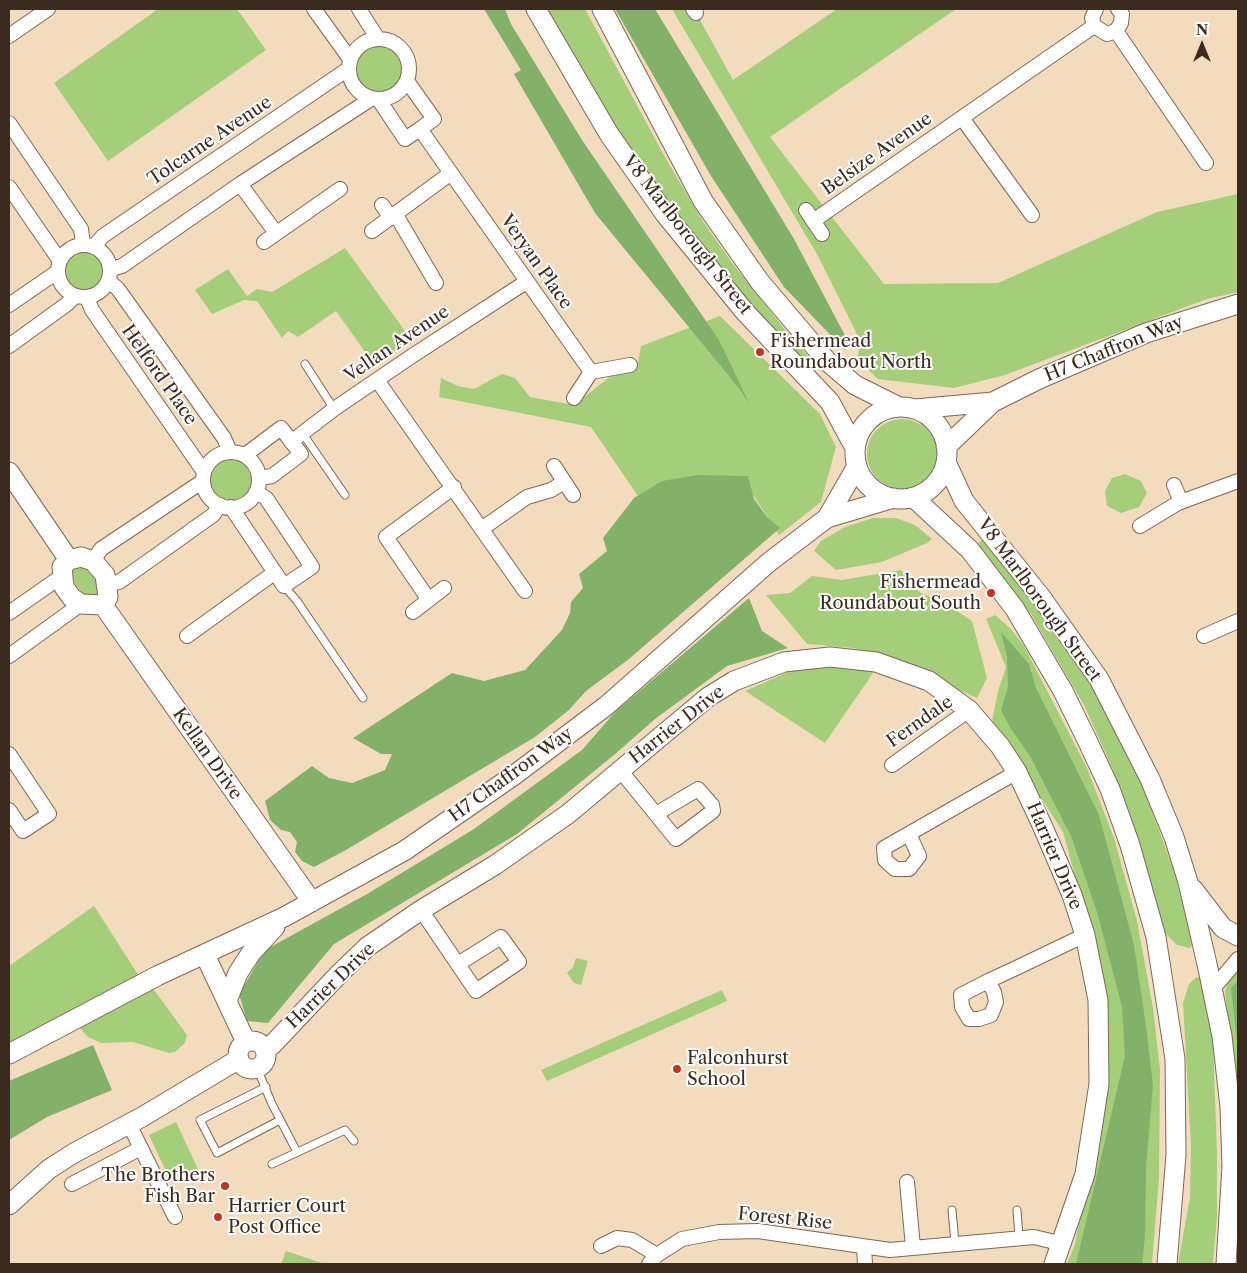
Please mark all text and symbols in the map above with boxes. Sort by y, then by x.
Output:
north arrow [1177,20,1227,70]
text: N [1196,21,1208,39]
street label: Tolcarne Avenue [144,92,276,190]
street label: Belsize Avenue [818,108,936,200]
street label: V8 Marlborough Street [618,151,756,319]
street label: Veryan Place [495,211,577,313]
street label: Vellan Avenue [341,301,453,387]
street label: H7 Chaffron Way [1041,311,1187,387]
street label: Helford Place [117,321,201,429]
place label: Fishermead Roundabout North [770,331,932,374]
marker: Fishermead Roundabout North [754,346,766,358]
street label: V8 Marlborough Street [972,514,1106,686]
place label: Fishermead Roundabout South [819,572,981,614]
marker: Fishermead Roundabout South [985,587,997,599]
street label: Harrier Drive [625,681,729,769]
street label: Ferndale [883,691,957,753]
street label: Kellan Drive [168,704,246,804]
street label: H7 Chaffron Way [445,723,577,827]
street label: Harrier Drive [1022,799,1086,913]
street label: Harrier Drive [282,938,380,1034]
place label: Falconhurst School [687,1048,789,1090]
marker: Falconhurst School [671,1063,683,1075]
place label: The Brothers Fish Bar [101,1165,215,1208]
marker: The Brothers Fish Bar [219,1180,231,1192]
place label: Harrier Court Post Office [228,1196,346,1238]
street label: Forest Rise [737,1203,833,1235]
marker: Harrier Court Post Office [212,1211,224,1223]

